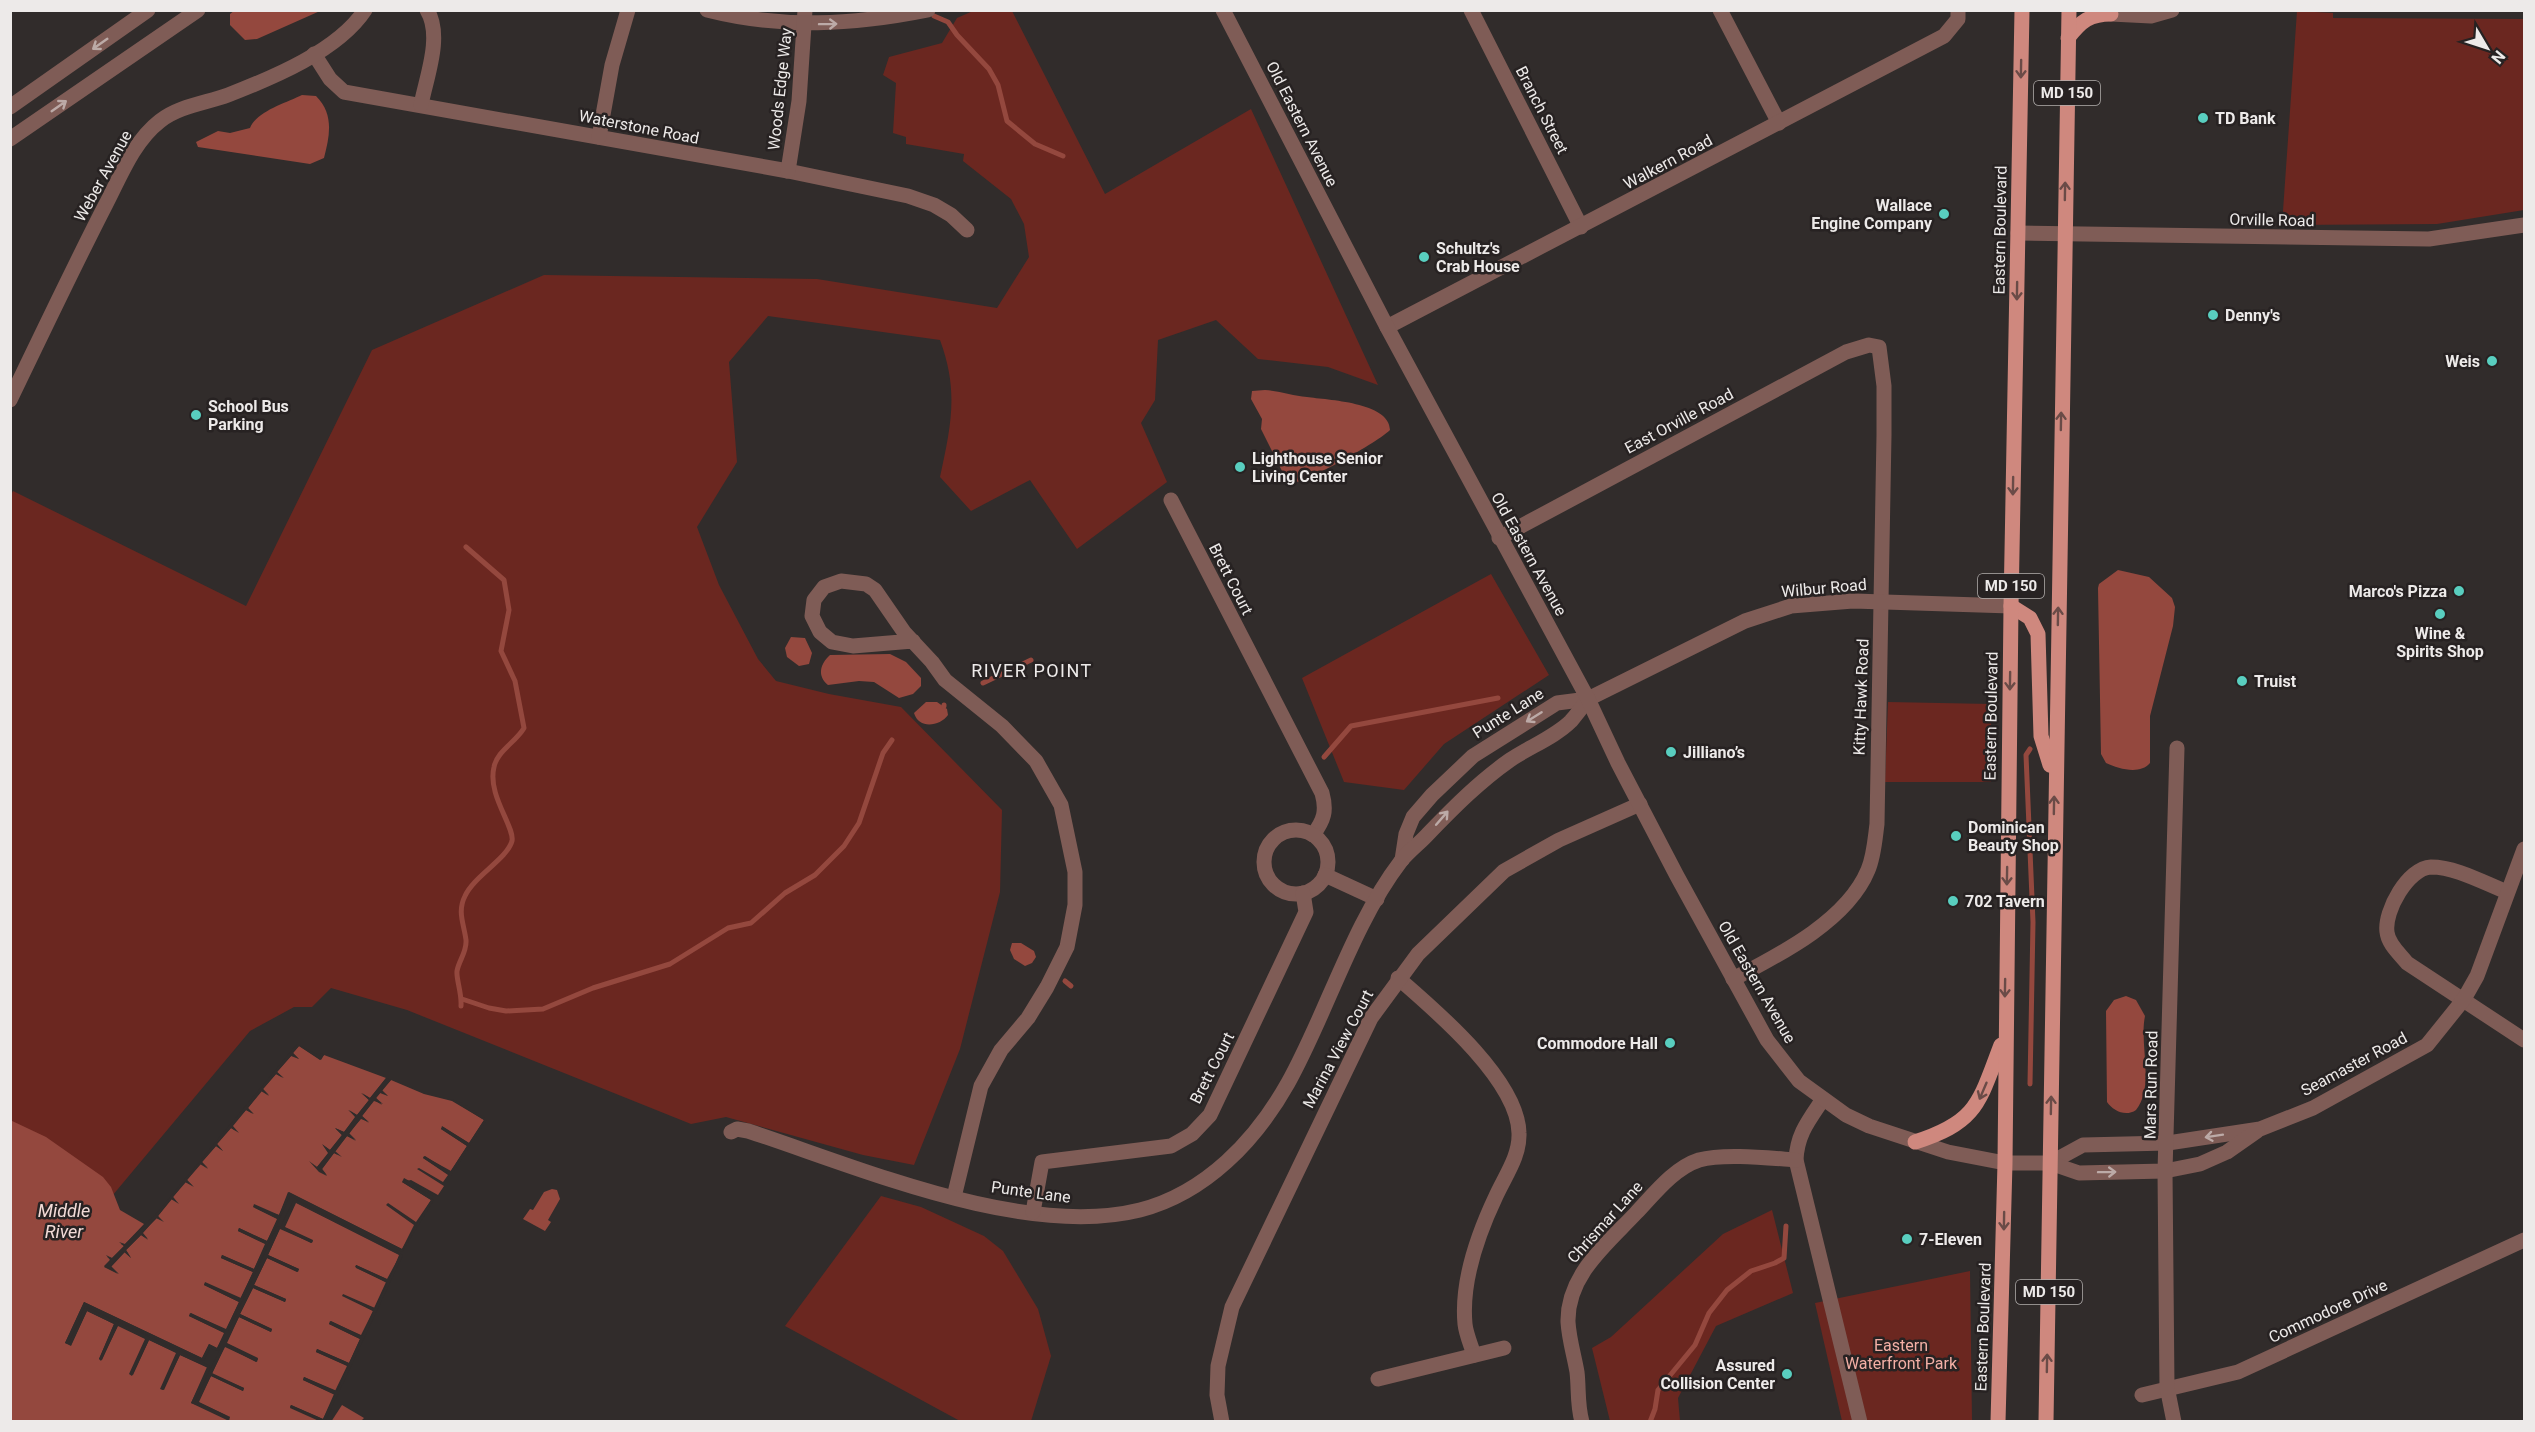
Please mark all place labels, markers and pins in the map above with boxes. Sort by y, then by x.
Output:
place label: TD Bank [2215,109,2276,128]
marker: TD Bank [2196,111,2210,125]
place label: Wallace Engine Company [1811,196,1933,233]
marker: Wallace Engine Company [1937,207,1951,221]
place label: Schultz's Crab House [1436,239,1520,276]
marker: Schultz's Crab House [1417,250,1431,264]
place label: Denny's [2225,306,2280,325]
marker: Denny's [2206,308,2220,322]
place label: Weis [2445,352,2480,371]
marker: Weis [2485,354,2499,368]
place label: School Bus Parking [208,397,289,434]
marker: School Bus Parking [189,408,203,422]
place label: Lighthouse Senior Living Center [1252,449,1383,486]
marker: Lighthouse Senior Living Center [1233,460,1247,474]
place label: Marco's Pizza [2349,582,2447,601]
marker: Marco's Pizza [2452,584,2466,598]
marker: Wine & Spirits Shop [2433,607,2447,621]
place label: Wine & Spirits Shop [2396,624,2484,661]
place label: Truist [2254,672,2297,691]
marker: Truist [2235,674,2249,688]
place label: Jilliano’s [1683,743,1745,762]
marker: Jilliano’s [1664,745,1678,759]
place label: Dominican Beauty Shop [1968,818,2059,855]
marker: Dominican Beauty Shop [1949,829,1963,843]
place label: 702 Tavern [1965,892,2045,911]
marker: 702 Tavern [1946,894,1960,908]
place label: Commodore Hall [1537,1034,1658,1053]
marker: Commodore Hall [1663,1036,1677,1050]
place label: 7-Eleven [1919,1230,1982,1249]
marker: 7-Eleven [1900,1232,1914,1246]
place label: Assured Collision Center [1660,1356,1775,1393]
marker: Assured Collision Center [1780,1367,1794,1381]

